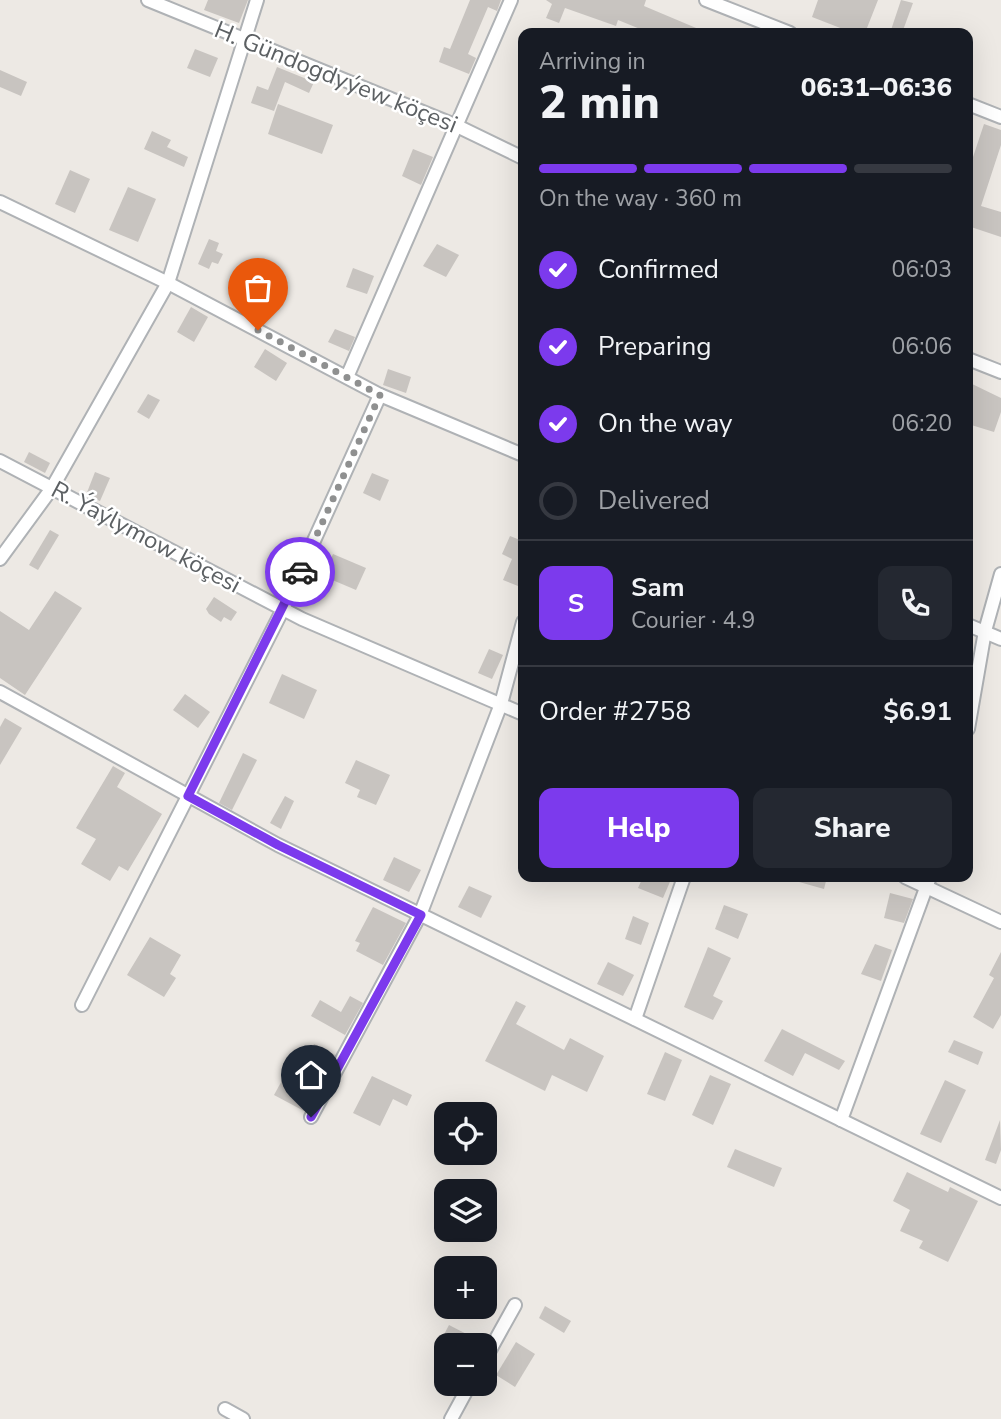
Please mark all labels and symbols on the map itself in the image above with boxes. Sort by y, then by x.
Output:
street label: H. Gündogdyýew köçesi [210,14,462,140]
pin [228,258,288,330]
street label: R. Ýaýlymow köçesi [46,474,246,600]
courier [265,537,335,607]
pin [281,1045,341,1117]

